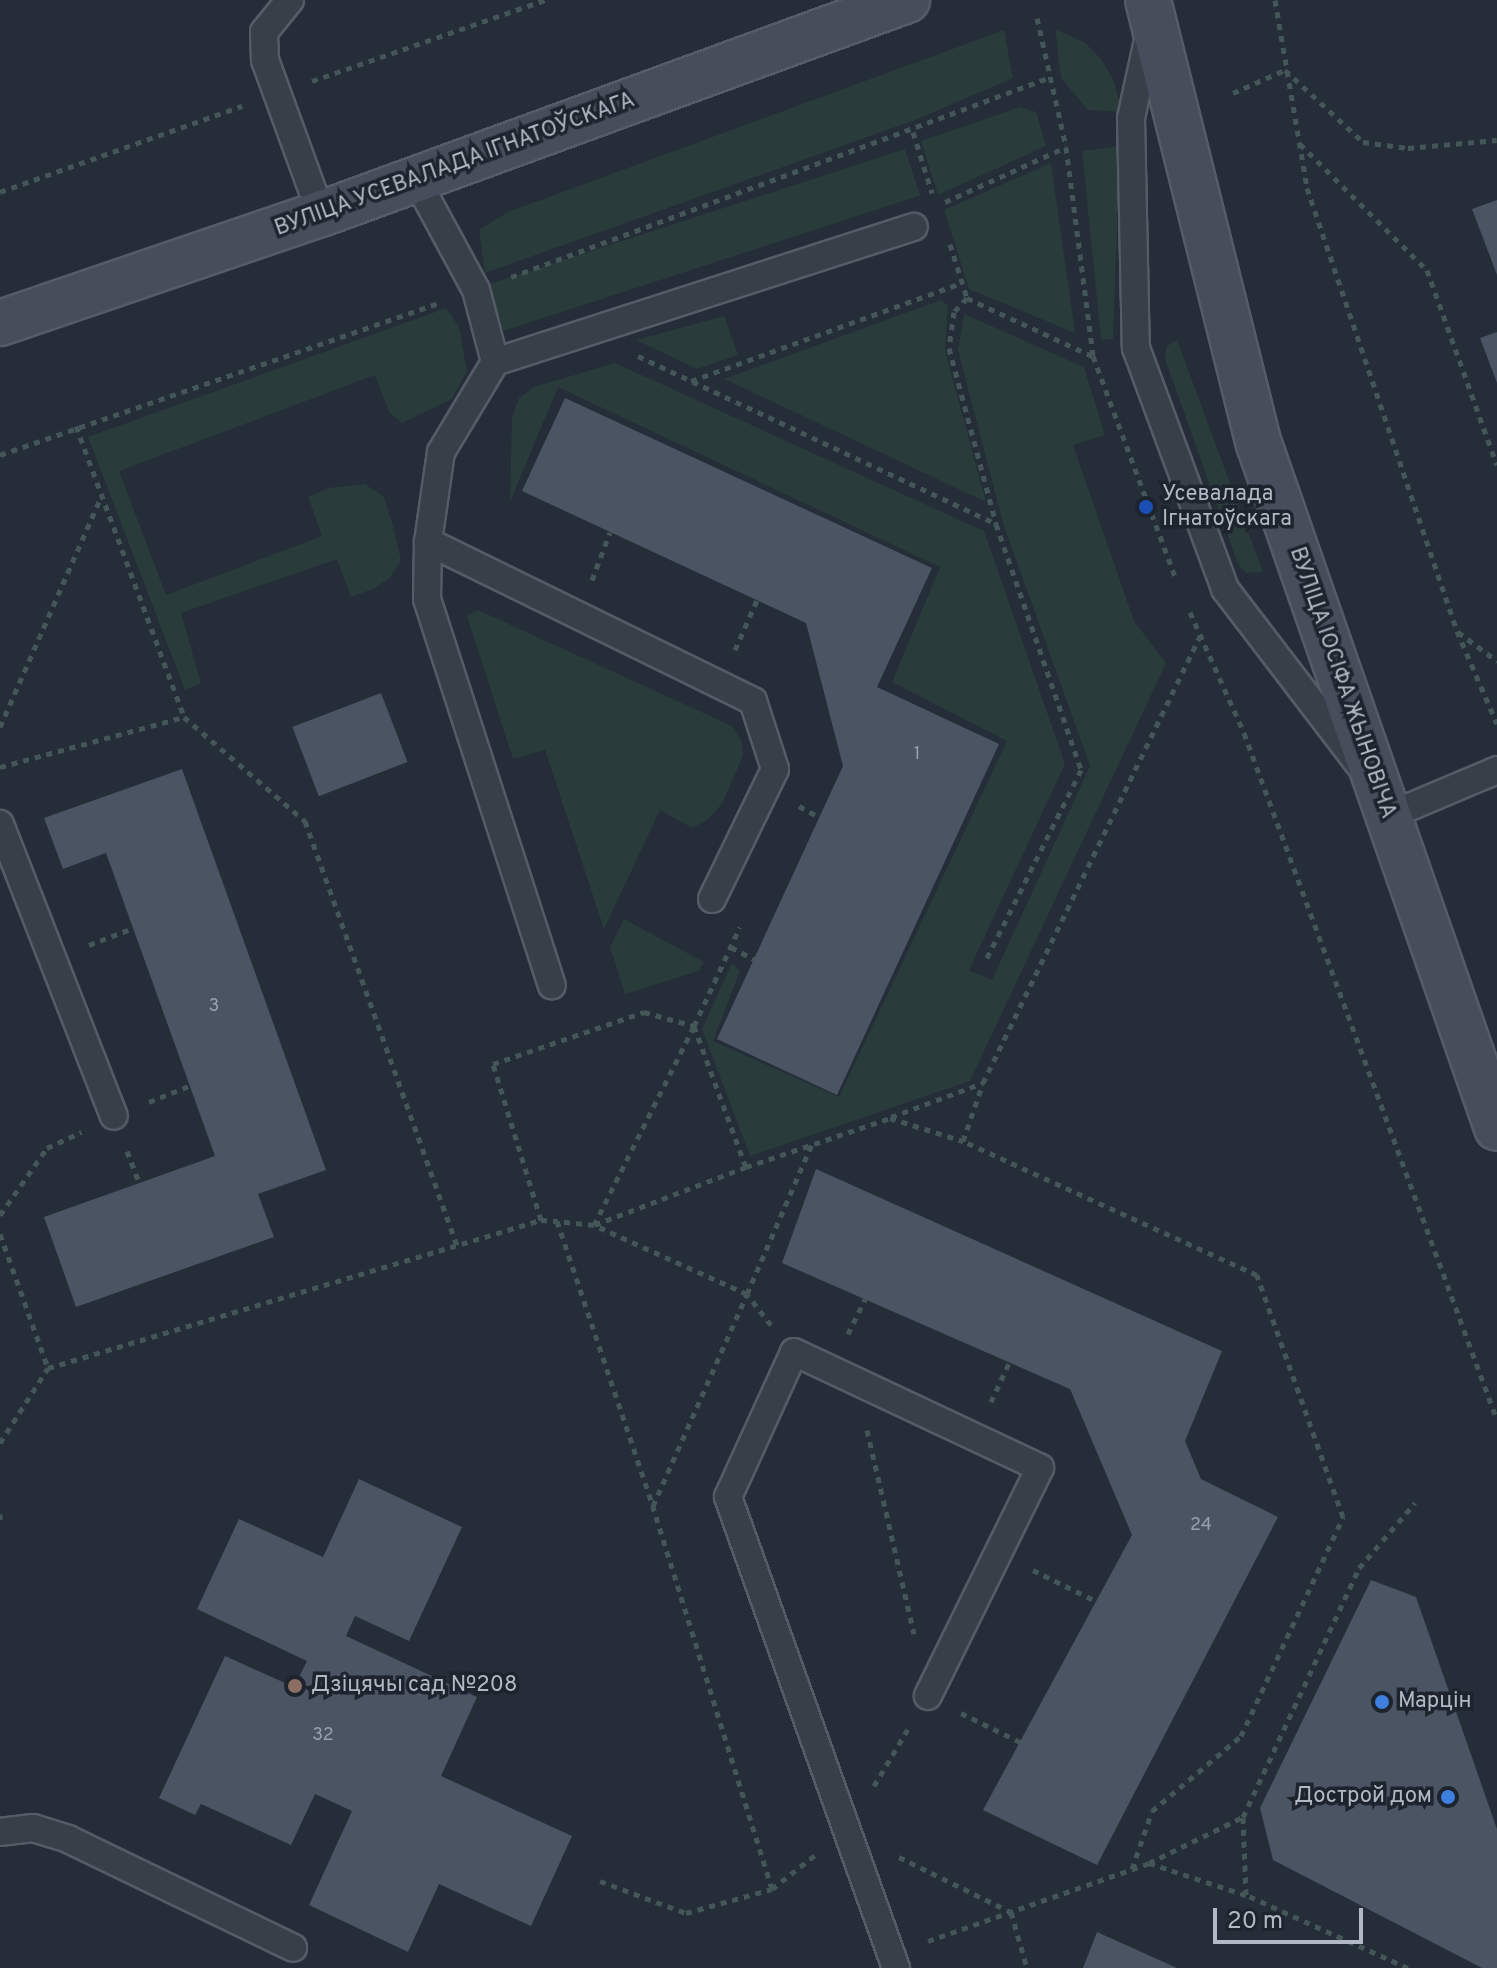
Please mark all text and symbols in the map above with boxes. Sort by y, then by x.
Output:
street label: ВУЛІЦА УСЕВАЛАДА ІГНАТОЎСКАГА [271,87,639,243]
place label: Усевалада Ігнатоўскага [1162,481,1292,532]
marker: Усевалада Ігнатоўскага [1137,498,1155,516]
street label: ВУЛІЦА ІОСІФА ЖЫНОВІЧА [1283,543,1401,823]
house number: 1 [914,744,920,766]
house number: 3 [209,996,219,1018]
house number: 24 [1190,1515,1212,1537]
place label: Дзіцячы сад №208 [311,1673,517,1699]
marker: Дзіцячы сад №208 [286,1677,304,1695]
place label: Марцін [1398,1689,1472,1715]
marker: Марцін [1373,1693,1391,1711]
house number: 32 [312,1725,334,1747]
place label: Дострой дом [1294,1784,1432,1810]
marker: Дострой дом [1439,1788,1457,1806]
scale bar [1217,1892,1367,1942]
text: 20 m [1227,1907,1283,1937]

